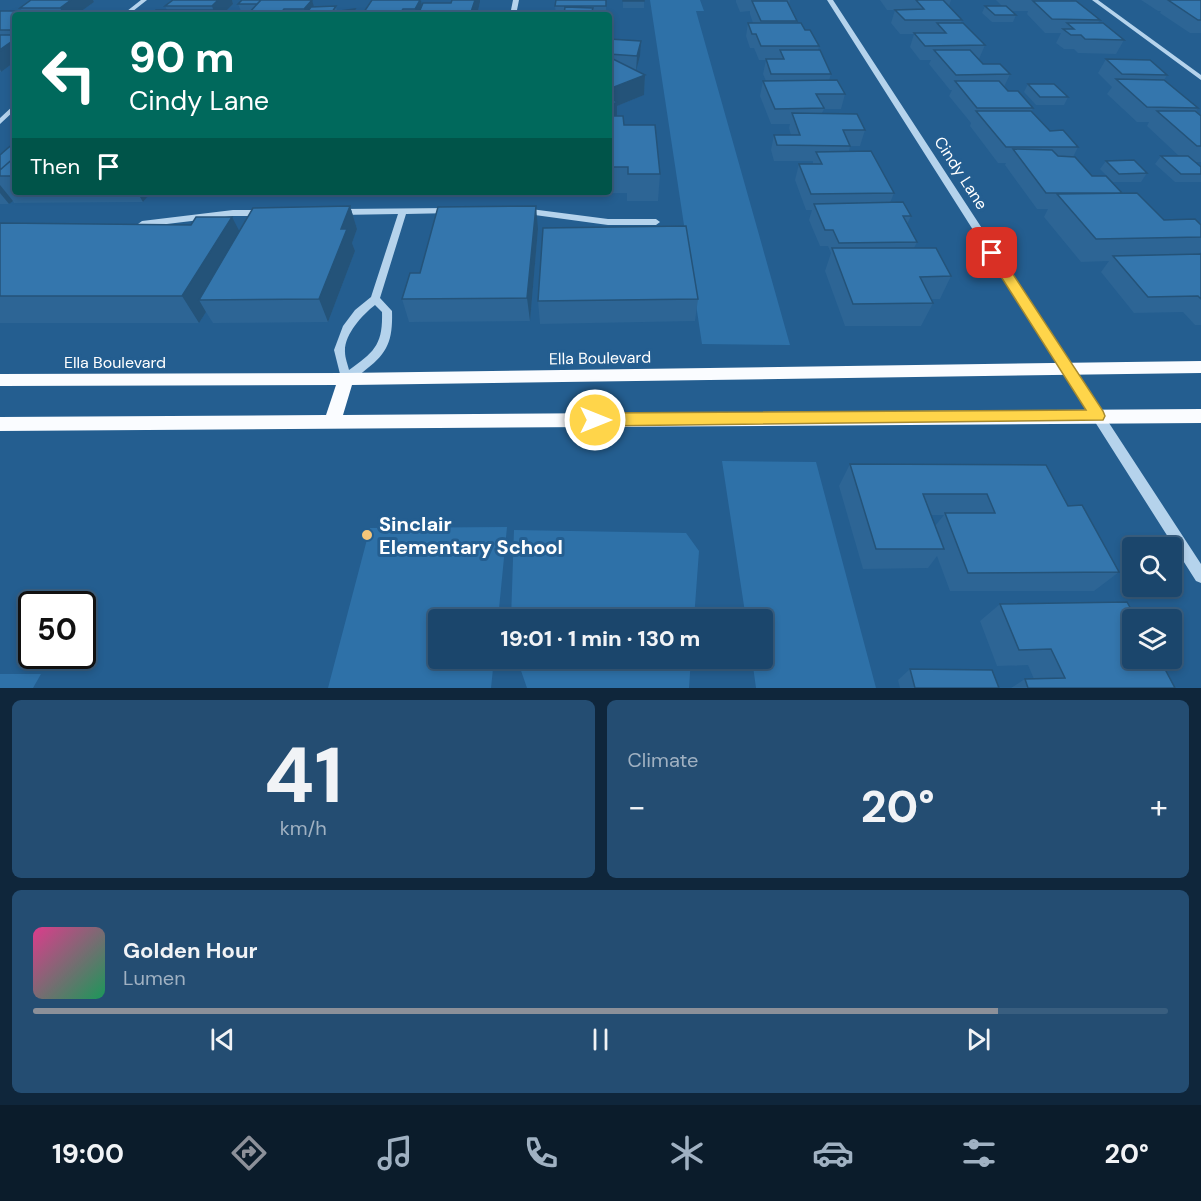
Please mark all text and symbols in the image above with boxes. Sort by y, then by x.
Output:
text: 90 m [129,30,235,85]
icon: left [30,36,108,114]
text: Cindy Lane [129,83,269,118]
street label: Cindy Lane [930,132,992,214]
icon: arrive [92,150,125,183]
text: Then [30,152,80,181]
pin [966,227,1017,278]
icon: arrive [975,236,1008,269]
street label: Ella Boulevard [549,347,651,369]
street label: Ella Boulevard [64,352,166,373]
position arrow [563,388,627,452]
place label: Sinclair Elementary School [379,511,563,560]
marker: Sinclair Elementary School [360,528,374,542]
map controls [1122,537,1182,669]
button: search [1122,537,1182,597]
speed limit sign: 50 [18,591,96,669]
button: layers [1122,609,1182,669]
text: 19:01 · 1 min · 130 m [501,624,700,653]
text: 41 [264,725,343,826]
text: Climate [628,747,698,773]
text: 20° [861,777,935,836]
text: − [628,785,646,828]
text: + [1150,785,1168,828]
text: km/h [280,815,327,841]
text: Golden Hour [123,936,258,965]
text: Lumen [123,965,186,991]
icon: previous [206,1023,239,1056]
icon: pause [584,1023,617,1056]
icon: next [962,1023,995,1056]
icon: directions [228,1132,270,1174]
icon: music [374,1132,416,1174]
icon: phone [520,1132,562,1174]
icon: climate [666,1132,708,1174]
icon: car [812,1132,854,1174]
icon: filters [958,1132,1000,1174]
text: 19:00 [52,1136,124,1171]
text: 20° [1105,1136,1149,1171]

